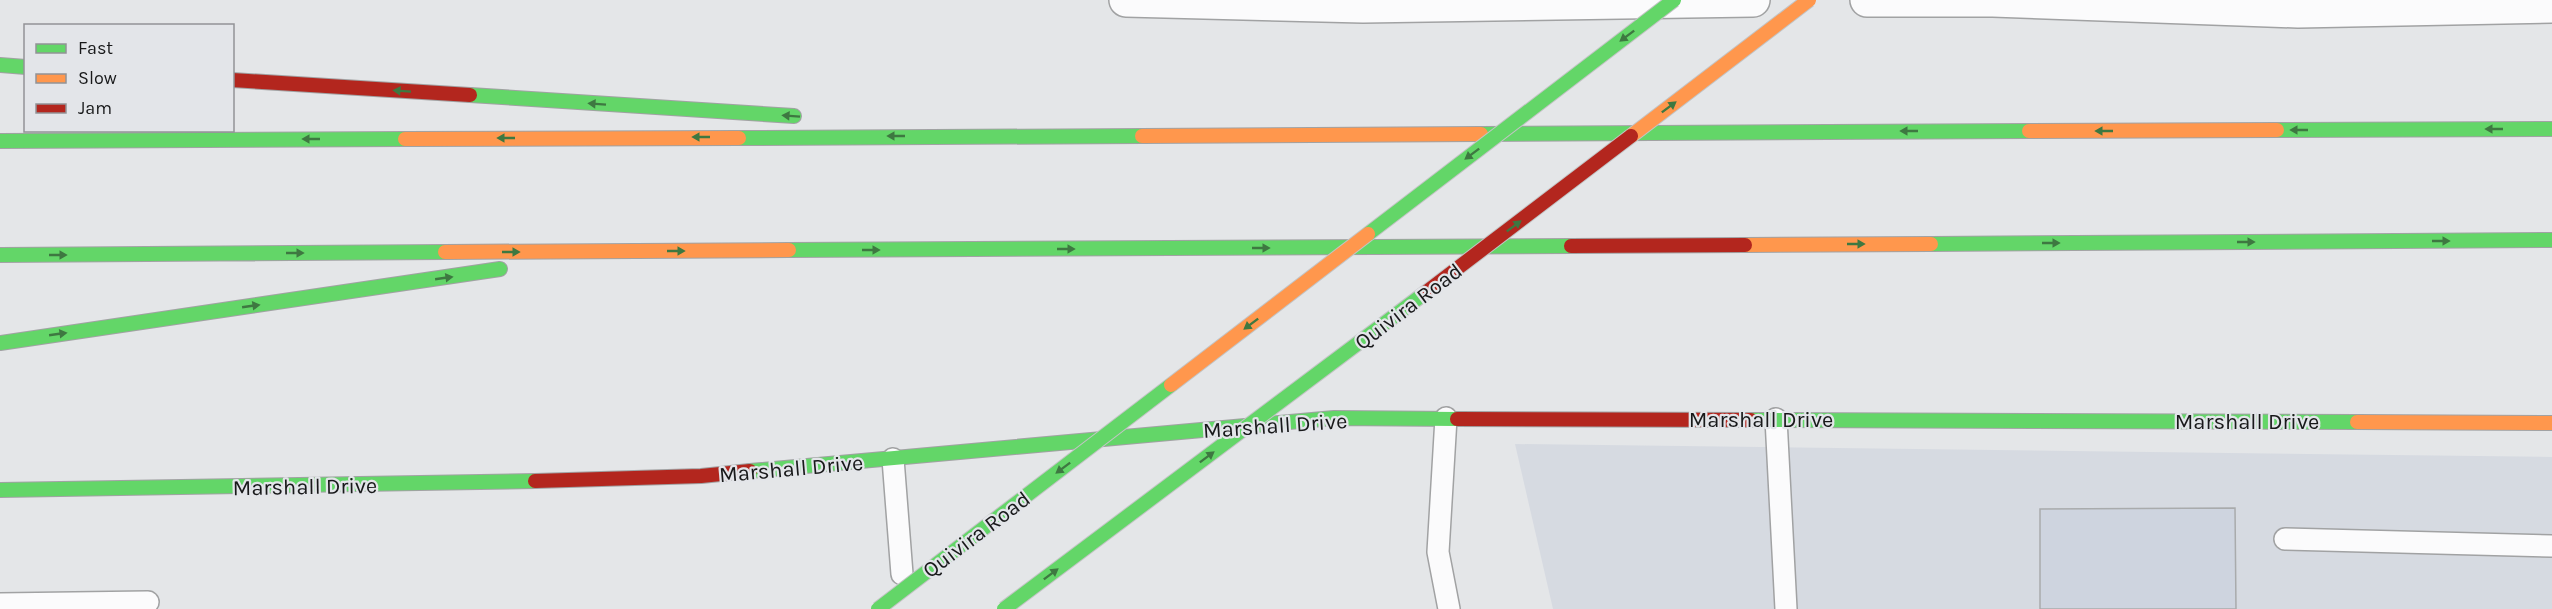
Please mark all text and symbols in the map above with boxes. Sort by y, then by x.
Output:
legend [24,24,234,132]
one-way arrow [1620,29,1635,41]
text: Fast [78,37,113,59]
text: Slow [78,67,117,89]
one-way arrow [393,87,412,96]
text: Jam [78,97,112,119]
one-way arrow [587,99,606,108]
one-way arrow [1661,102,1676,114]
one-way arrow [782,112,801,121]
one-way arrow [2484,124,2503,134]
one-way arrow [2289,125,2308,135]
one-way arrow [1899,126,1918,136]
one-way arrow [2094,126,2113,136]
one-way arrow [886,131,905,141]
one-way arrow [691,132,710,142]
one-way arrow [496,133,515,143]
one-way arrow [301,134,320,144]
one-way arrow [1465,148,1481,160]
one-way arrow [1505,220,1521,232]
one-way arrow [2432,236,2451,246]
one-way arrow [2237,237,2256,247]
one-way arrow [2042,238,2061,248]
one-way arrow [1847,239,1866,249]
one-way arrow [1252,243,1271,252]
one-way arrow [1057,244,1076,254]
one-way arrow [862,245,881,255]
one-way arrow [502,247,521,257]
one-way arrow [667,247,686,256]
one-way arrow [286,249,305,258]
one-way arrow [49,250,68,260]
street label: Quivira Road [1350,258,1467,356]
one-way arrow [434,273,453,282]
one-way arrow [241,301,260,310]
one-way arrow [1243,317,1259,330]
one-way arrow [48,330,67,339]
street label: Marshall Drive [1689,407,1833,433]
street label: Marshall Drive [1202,408,1348,444]
street label: Marshall Drive [2175,409,2319,435]
street label: Marshall Drive [718,450,864,488]
one-way arrow [1199,450,1215,463]
one-way arrow [1055,461,1070,473]
street label: Marshall Drive [233,473,378,501]
street label: Quivira Road [918,486,1035,584]
one-way arrow [1043,568,1059,580]

